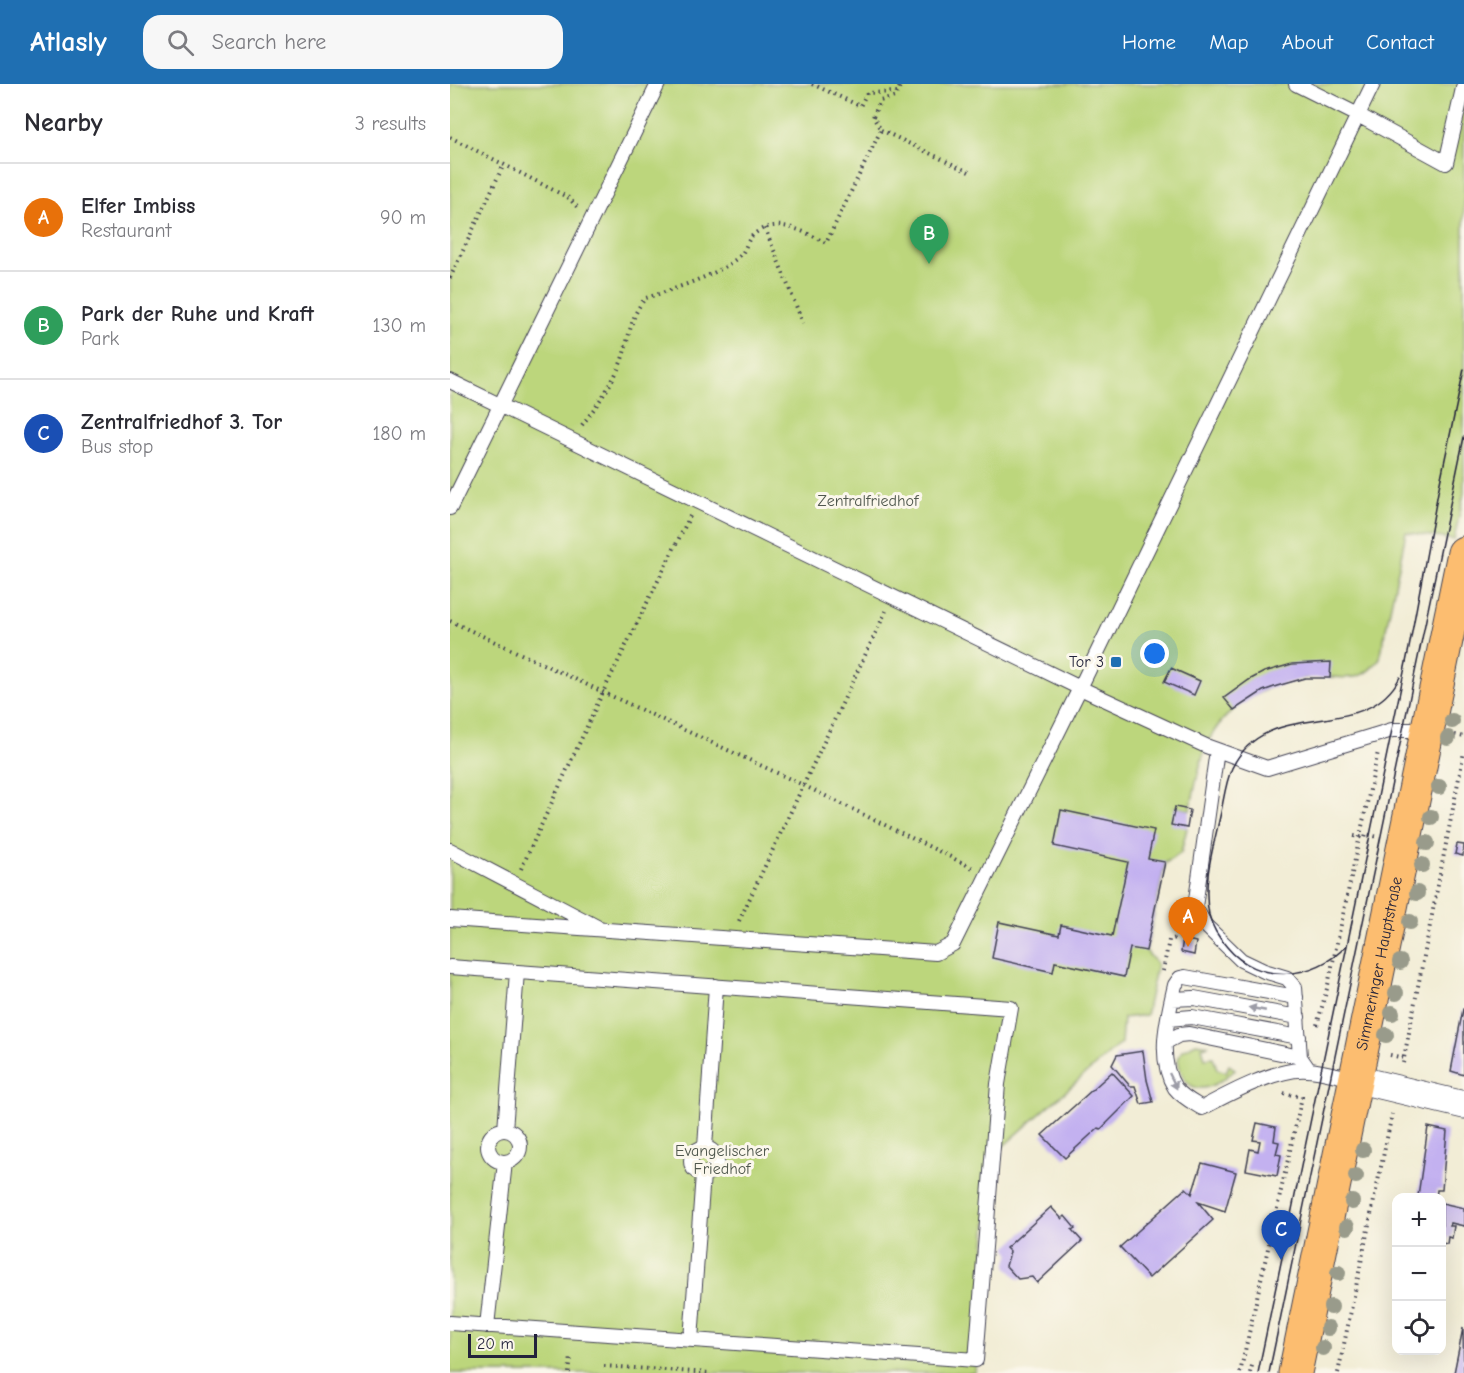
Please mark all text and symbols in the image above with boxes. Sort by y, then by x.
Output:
search box [143,15,563,69]
text: Atlasly [30,26,107,58]
icon: search [164,26,197,59]
text: Search here [212,29,326,55]
text: Home [1122,30,1176,54]
text: Map [1209,30,1249,54]
text: About [1282,30,1333,54]
text: Contact [1366,30,1434,54]
text: Nearby [24,108,103,138]
text: 3 results [355,112,426,135]
text: Elfer Imbiss [81,193,195,219]
text: A [38,206,49,229]
text: 90 m [380,206,426,229]
pin: B [910,214,948,264]
text: Restaurant [81,219,171,242]
text: Park der Ruhe und Kraft [81,301,314,327]
text: B [37,314,50,337]
text: 130 m [373,314,426,337]
text: Park [81,327,119,350]
text: Zentralfriedhof 3. Tor [81,409,282,435]
text: C [37,422,50,445]
text: 180 m [372,422,426,445]
text: Bus stop [81,435,153,458]
park label: Zentralfriedhof [818,492,920,510]
your location [1140,639,1169,668]
place label: Tor 3 [1069,653,1104,671]
marker: Tor 3 [1109,655,1123,669]
street label: Simmeringer Hauptstraße [1353,875,1406,1052]
pin: A [1168,898,1208,947]
one-way arrow [1247,1004,1266,1013]
one-way arrow [1168,1072,1178,1090]
park label: Evangelischer Friedhof [675,1142,770,1178]
map controls [1392,1193,1446,1355]
button: + [1392,1193,1446,1247]
pin: C [1262,1210,1300,1260]
button: − [1392,1247,1446,1301]
button: locate [1392,1301,1446,1355]
scale bar [468,1331,537,1358]
text: 20 m [477,1335,514,1353]

